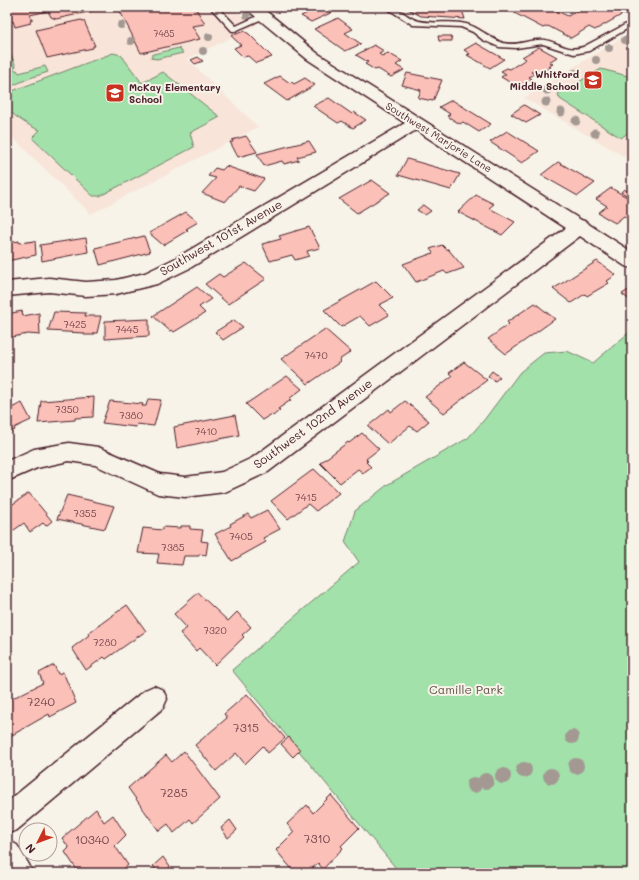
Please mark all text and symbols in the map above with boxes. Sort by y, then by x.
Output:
house number: 7485 [154,28,174,39]
place label: Whitford Middle School [510,67,580,93]
school or university icon: Whitford Middle School [582,69,604,91]
place label: McKay Elementary School [129,80,221,106]
school or university icon: McKay Elementary School [104,82,126,104]
street label: Southwest Marjorie Lane [383,99,495,175]
street label: Southwest 101st Avenue [156,196,285,279]
house number: 7425 [64,317,87,331]
house number: 7445 [115,322,139,336]
house number: 7470 [304,348,328,362]
street label: Southwest 102nd Avenue [250,375,375,472]
house number: 7350 [55,402,79,416]
house number: 7380 [119,408,143,422]
house number: 7410 [195,424,217,438]
house number: 7415 [295,490,317,504]
house number: 7355 [73,506,97,520]
house number: 7405 [229,529,253,543]
house number: 7385 [161,540,185,554]
house number: 7320 [203,623,227,637]
house number: 7280 [93,635,117,649]
park label: Camille Park [429,681,503,697]
house number: 7240 [27,693,55,709]
house number: 7315 [233,719,259,735]
house number: 7285 [160,784,188,800]
north arrow [18,822,58,862]
house number: 7310 [304,830,331,846]
house number: 10340 [75,831,110,847]
text: N [22,841,39,857]

